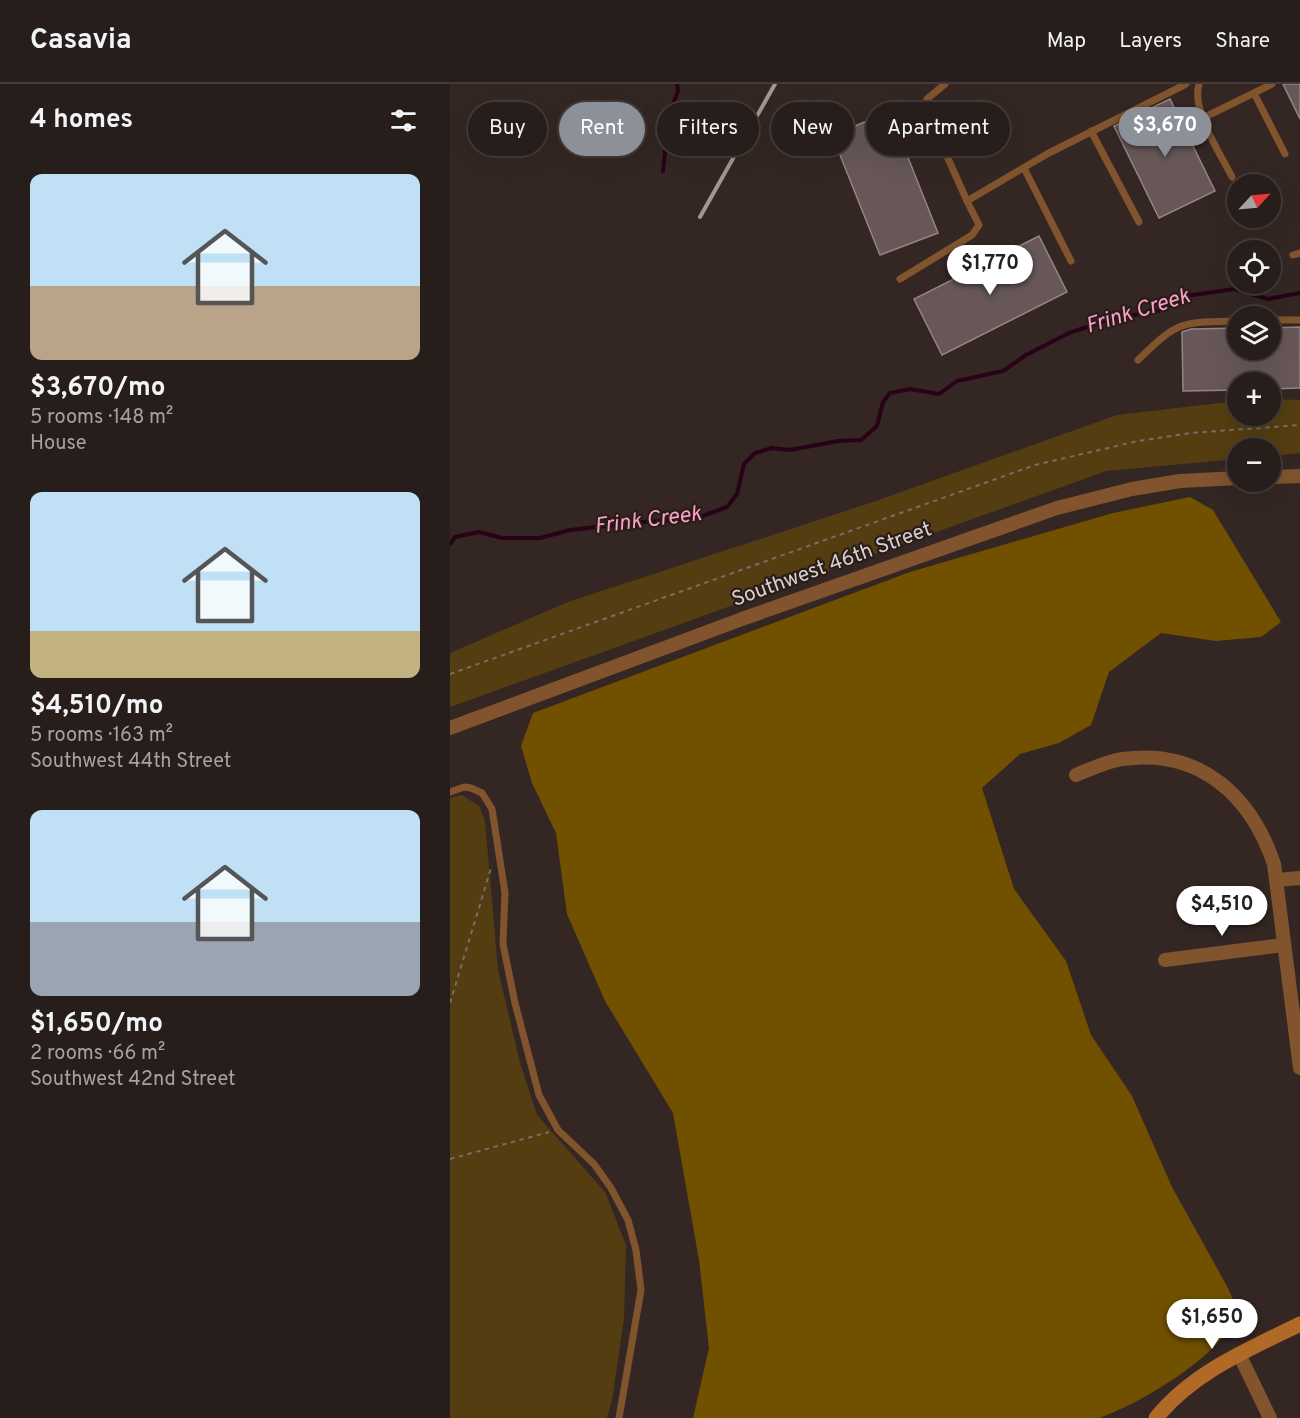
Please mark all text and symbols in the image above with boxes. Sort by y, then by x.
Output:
text: Casavia [30,23,132,59]
text: Map [1047,28,1086,55]
text: Layers [1119,28,1182,55]
text: Share [1215,28,1270,55]
chip: Buy [468,102,547,156]
chip: Rent [559,102,645,156]
chip: Filters [657,102,759,156]
chip: New [771,102,854,156]
chip: Apartment [866,102,1010,156]
text: 4 homes [30,104,133,137]
icon: filters [387,104,420,137]
pin: $3,670 [1116,107,1214,158]
text: $3,670 [1133,113,1197,139]
north arrow [1227,174,1281,228]
map controls [1227,174,1281,492]
icon: home [171,213,279,321]
button: locate [1227,240,1281,294]
pin: $1,770 [941,245,1039,296]
text: $1,770 [961,251,1019,277]
water label: Frink Creek [1083,283,1194,341]
button: layers [1227,306,1281,360]
text: $3,670/mo [30,372,166,405]
button: + [1227,372,1281,426]
text: 5 rooms · 148 m² [30,405,173,431]
text: House [30,431,86,457]
button: − [1227,438,1281,492]
water label: Frink Creek [593,501,704,541]
street label: Southwest 46th Street [728,516,936,614]
icon: home [171,531,279,639]
text: $4,510/mo [30,690,163,723]
text: 5 rooms · 163 m² [30,723,173,749]
text: Southwest 44th Street [30,749,231,775]
icon: home [171,849,279,957]
pin: $4,510 [1173,886,1271,937]
text: $4,510 [1190,892,1254,918]
text: $1,650/mo [30,1008,163,1041]
text: 2 rooms · 66 m² [30,1041,165,1067]
text: Southwest 42nd Street [30,1067,236,1093]
pin: $1,650 [1163,1299,1261,1350]
text: $1,650 [1181,1305,1243,1331]

